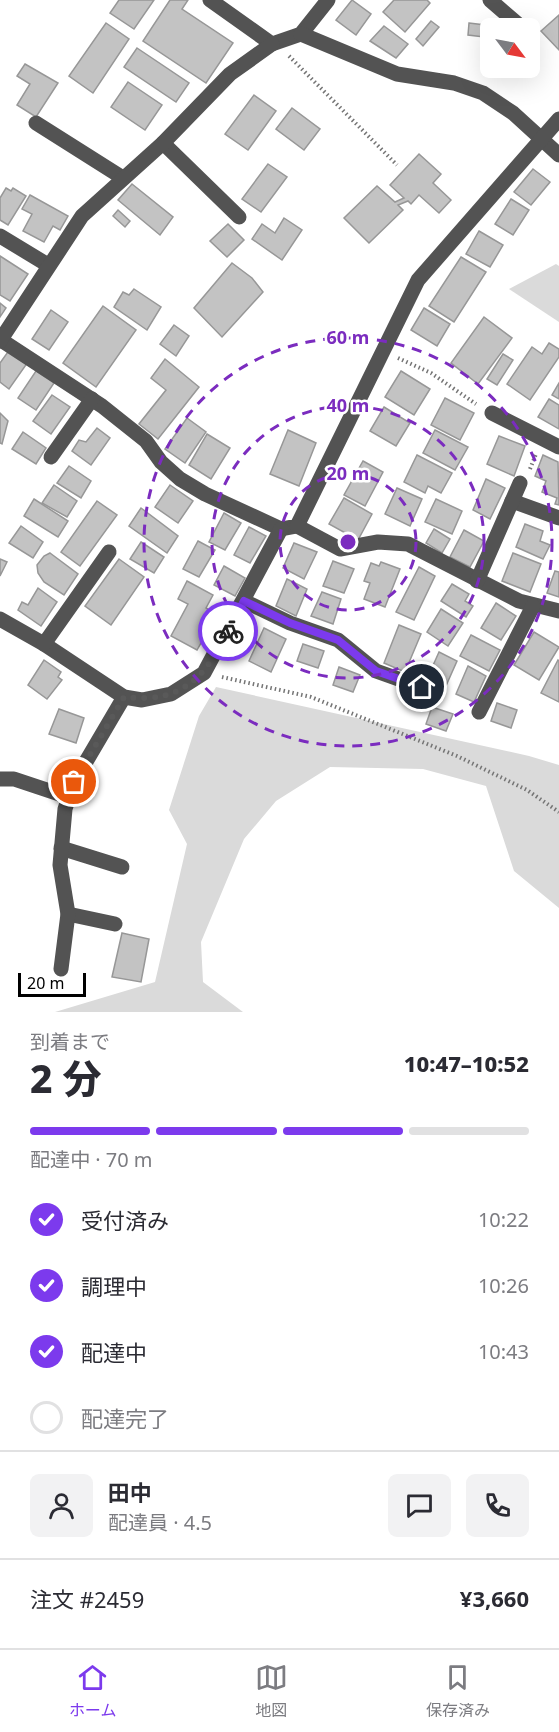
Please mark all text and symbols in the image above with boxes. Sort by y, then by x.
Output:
north arrow [480,18,540,78]
map controls [480,18,540,78]
text: 60 m [327,325,369,349]
text: 40 m [327,393,369,417]
text: 20 m [327,461,369,485]
centre of rings [338,532,358,552]
courier [198,601,258,661]
icon: bike [212,615,245,648]
pin [396,661,447,712]
icon: home [405,670,438,703]
pin [48,756,99,807]
icon: bag [57,765,90,798]
scale bar [18,970,86,998]
text: 20 m [27,972,64,994]
text: 到着まで [30,1028,110,1055]
text: 10:47–10:52 [404,1048,529,1078]
text: 2 分 [30,1051,102,1104]
text: 配達中 · 70 m [30,1146,153,1173]
icon: check [30,1203,63,1236]
text: 受付済み [81,1205,169,1235]
text: 10:22 [478,1206,529,1233]
icon: check [30,1269,63,1302]
text: 調理中 [81,1271,147,1301]
text: 10:26 [478,1272,529,1299]
icon: check [30,1335,63,1368]
text: 配達中 [81,1337,147,1367]
text: 10:43 [478,1338,529,1365]
text: 配達完了 [81,1403,169,1433]
button: person [30,1474,93,1537]
button: chat [388,1474,451,1537]
button: phone [466,1474,529,1537]
text: 田中 [108,1477,152,1507]
text: 配達員 · 4.5 [108,1509,212,1536]
text: ¥3,660 [460,1583,529,1613]
text: 注文 #2459 [30,1584,144,1614]
tab: ホーム [69,1661,117,1721]
tab: 地図 [255,1661,288,1721]
tab: 保存済み [426,1661,490,1721]

